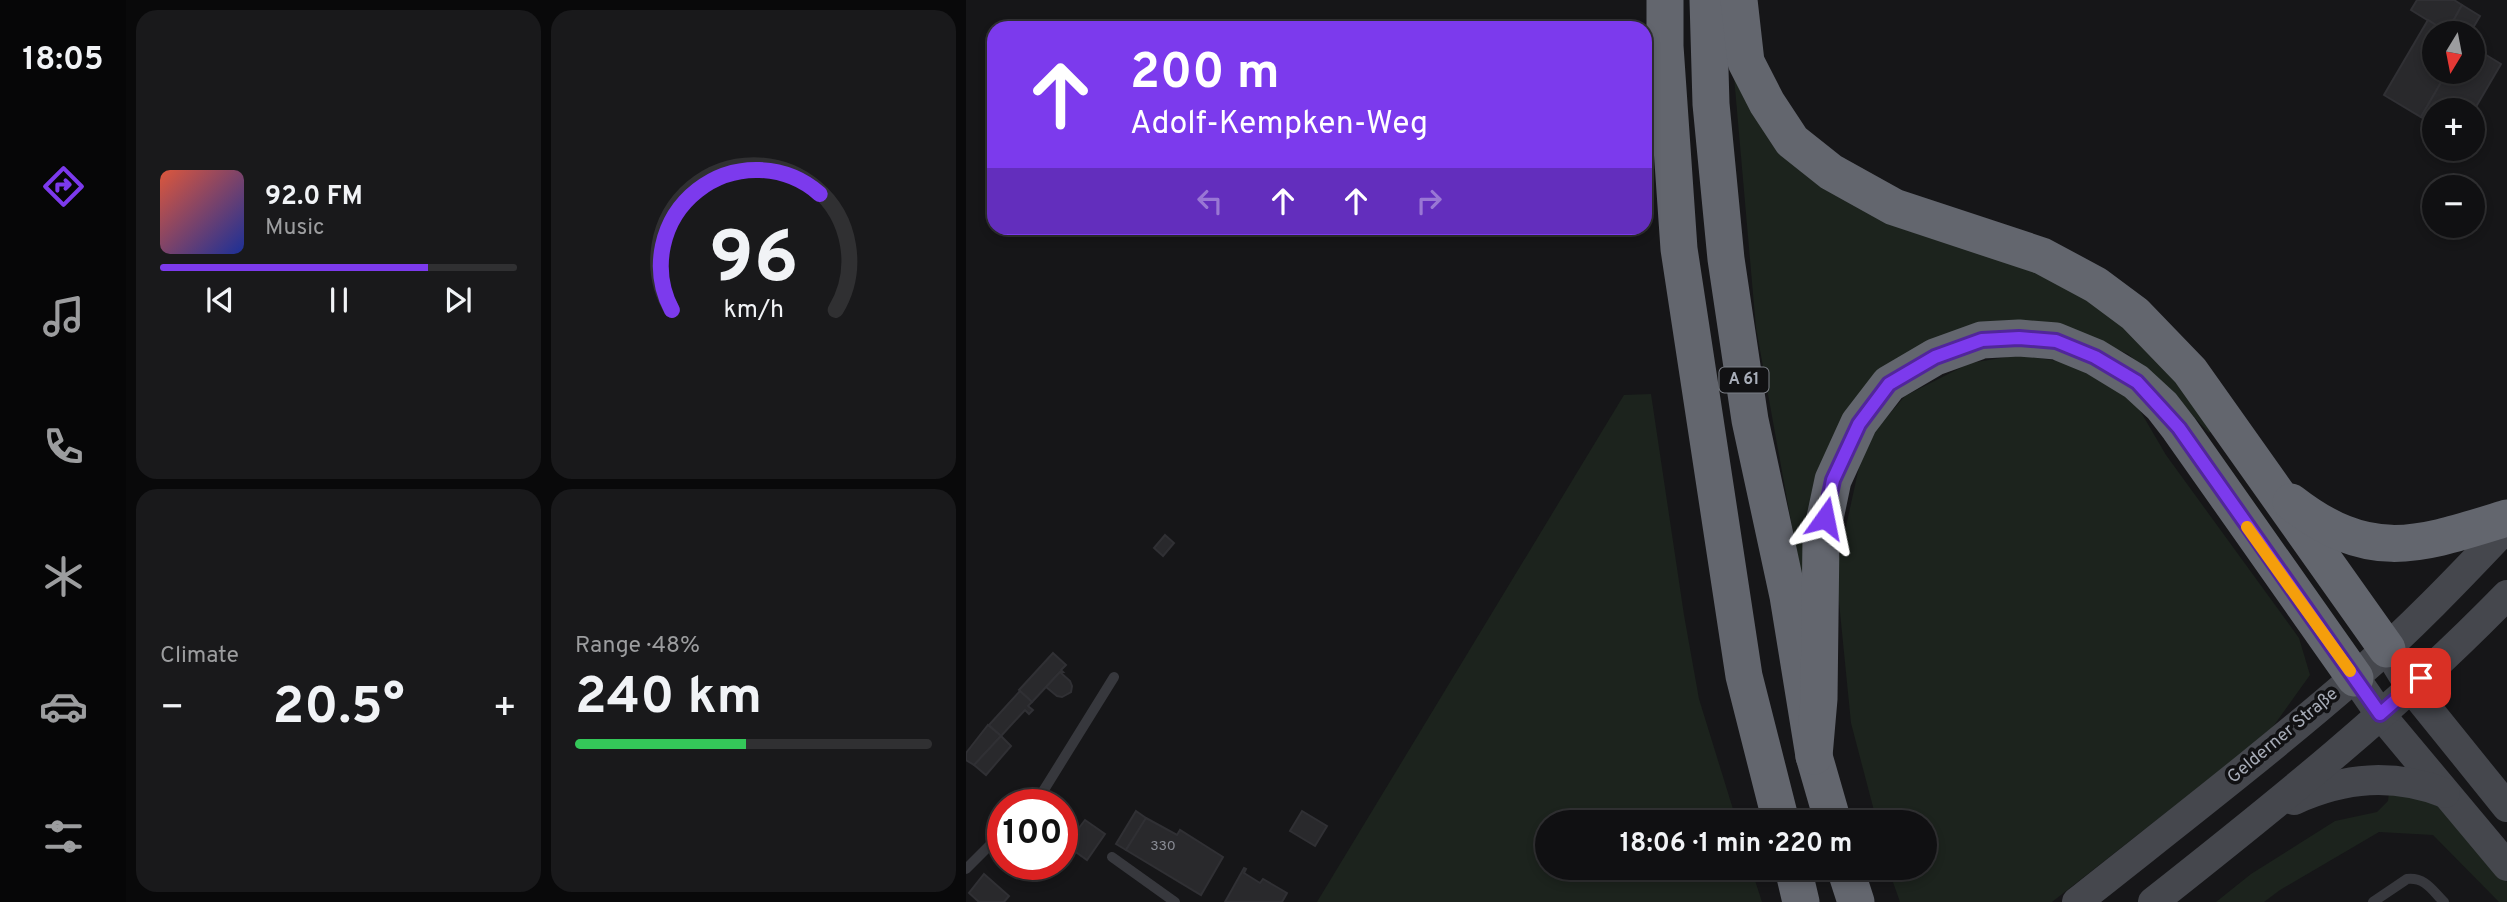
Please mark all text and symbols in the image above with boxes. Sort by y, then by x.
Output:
north arrow [2422,21,2485,84]
map controls [2422,21,2485,238]
text: 18:05 [22,41,104,81]
text: 200 m [1130,44,1280,106]
icon: ahead [1015,49,1106,140]
button: + [2422,98,2485,161]
text: Adolf-Kempken-Weg [1130,105,1428,145]
icon: directions [39,162,88,211]
button: − [2422,175,2485,238]
text: 92.0 FM [265,181,363,214]
icon: left [1191,182,1229,220]
icon: ahead [1264,182,1302,220]
icon: ahead [1337,182,1375,220]
icon: right [1410,182,1448,220]
text: Music [265,214,325,243]
text: 96 [709,217,798,309]
icon: previous [201,281,239,319]
icon: pause [320,281,358,319]
icon: next [439,281,477,319]
icon: music [39,292,88,341]
text: km/h [723,295,784,327]
road number: A 61 [1720,368,1768,392]
icon: phone [39,422,88,471]
position arrow [1788,481,1862,555]
icon: climate [39,552,88,601]
text: Range · 48% [575,632,700,661]
text: Climate [160,642,239,671]
pin [2391,648,2451,708]
icon: arrive [2402,659,2440,697]
text: 240 km [575,666,762,732]
text: 20.5° [272,676,405,742]
icon: car [39,682,88,731]
street label: Gelderner Straße [2223,683,2343,789]
text: − [160,685,185,734]
text: + [492,685,517,734]
speed limit sign: 100 [987,789,1078,880]
icon: filters [39,812,88,861]
text: 18:06 · 1 min · 220 m [1620,828,1852,861]
house number: 330 [1150,838,1176,855]

